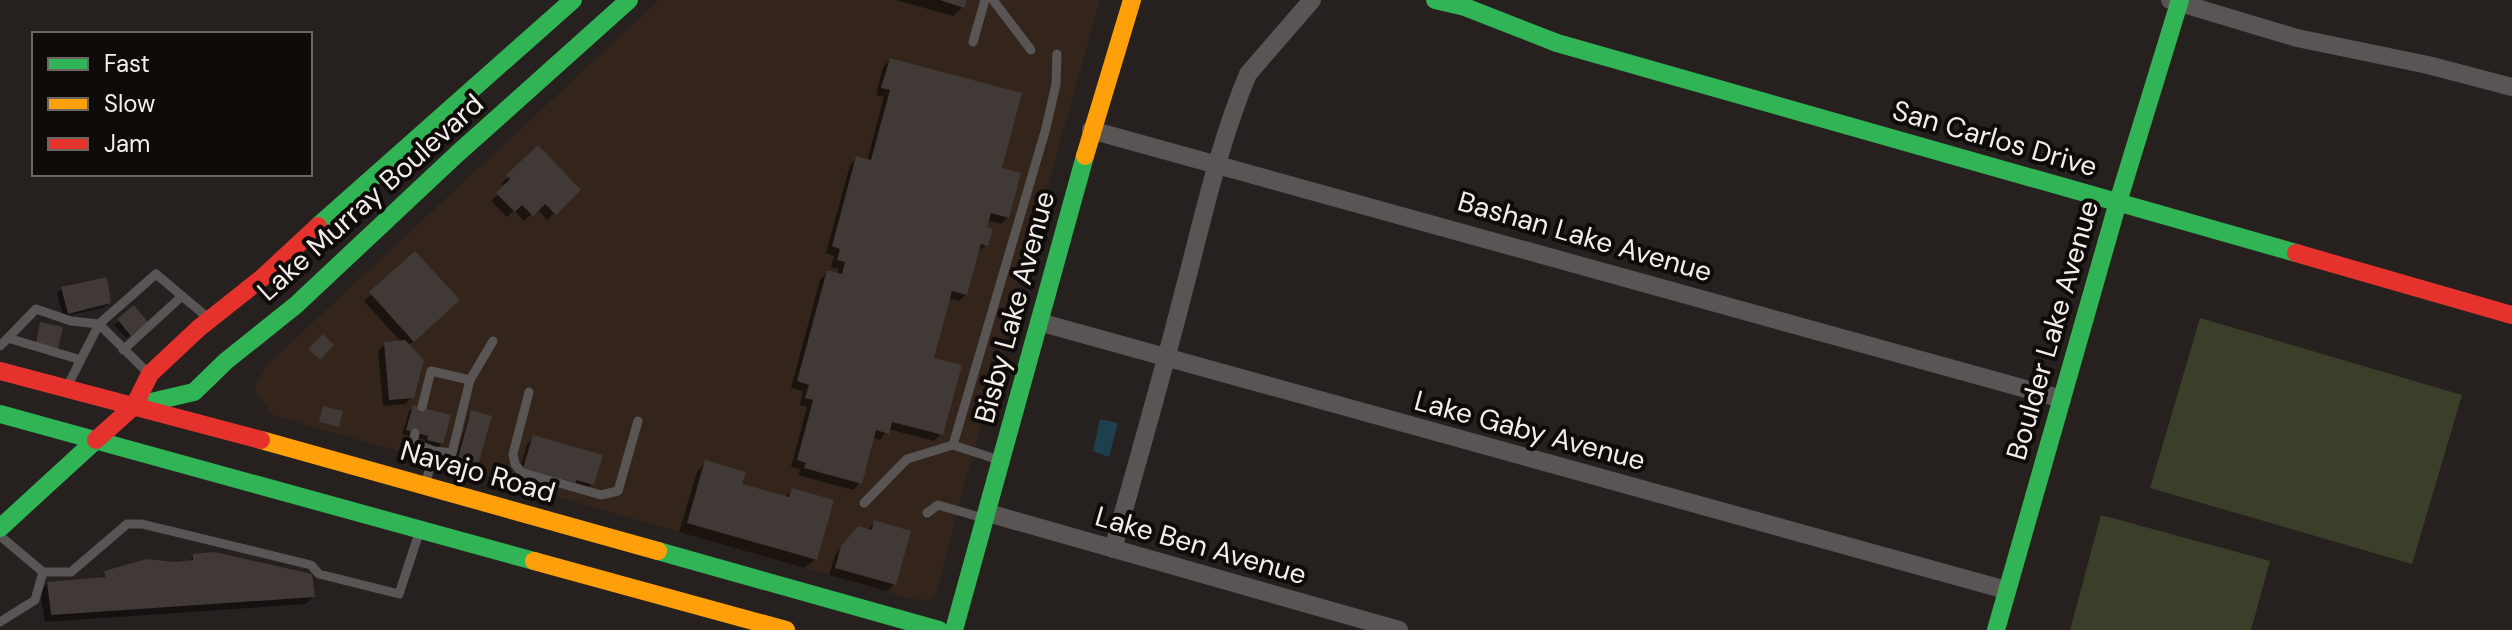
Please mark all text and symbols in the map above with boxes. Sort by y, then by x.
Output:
legend [32,32,312,176]
text: Fast [104,48,150,79]
street label: Lake Murray Boulevard [249,86,491,309]
text: Slow [104,88,155,119]
street label: San Carlos Drive [1888,92,2102,185]
text: Jam [104,128,150,159]
street label: Bashan Lake Avenue [1454,183,1716,290]
street label: Bisby Lake Avenue [966,187,1063,427]
street label: Boulder Lake Avenue [1998,196,2107,464]
street label: Lake Gaby Avenue [1410,382,1649,479]
street label: Navajo Road [396,432,560,511]
street label: Lake Ben Avenue [1091,498,1311,593]

